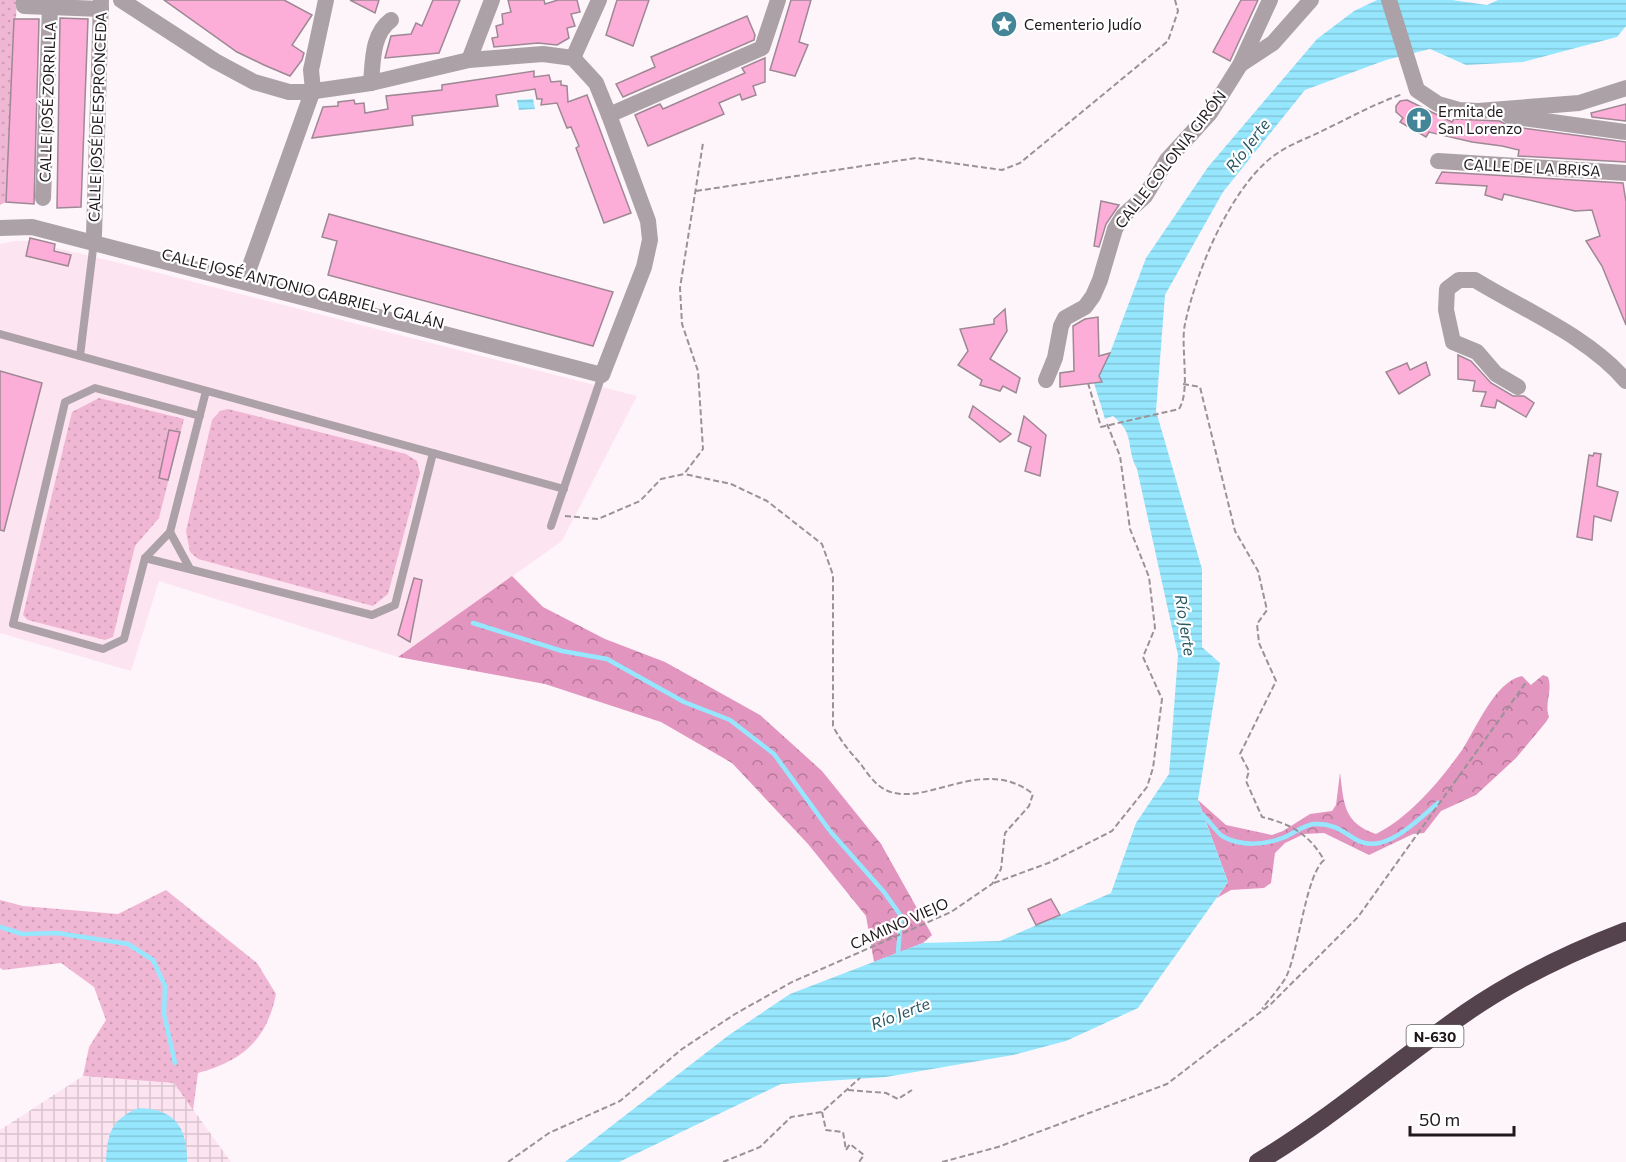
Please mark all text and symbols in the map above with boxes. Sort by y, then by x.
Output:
place icon: Cementerio Judío [989,9,1019,39]
street label: CALLE JOSÉ DE ESPRONCEDA [83,12,110,222]
place label: Cementerio Judío [1024,15,1142,33]
street label: CALLE JOSÉ ZORRILLA [34,21,59,183]
street label: CALLE COLONIA GIRÓN [1110,86,1229,232]
place label: Ermita de San Lorenzo [1438,102,1522,137]
church icon: Ermita de San Lorenzo [1404,105,1434,135]
water label: Río Jerte [1221,114,1274,175]
street label: CALLE DE LA BRISA [1463,154,1601,180]
street label: CALLE JOSÉ ANTONIO GABRIEL Y GALÁN [160,243,446,332]
water label: Río Jerte [1172,593,1200,658]
street label: CAMINO VIEJO [847,893,951,953]
water label: Río Jerte [868,993,933,1033]
road number: N-630 [1406,1025,1464,1047]
scale bar [1410,1099,1514,1137]
text: 50 m [1419,1108,1460,1130]

